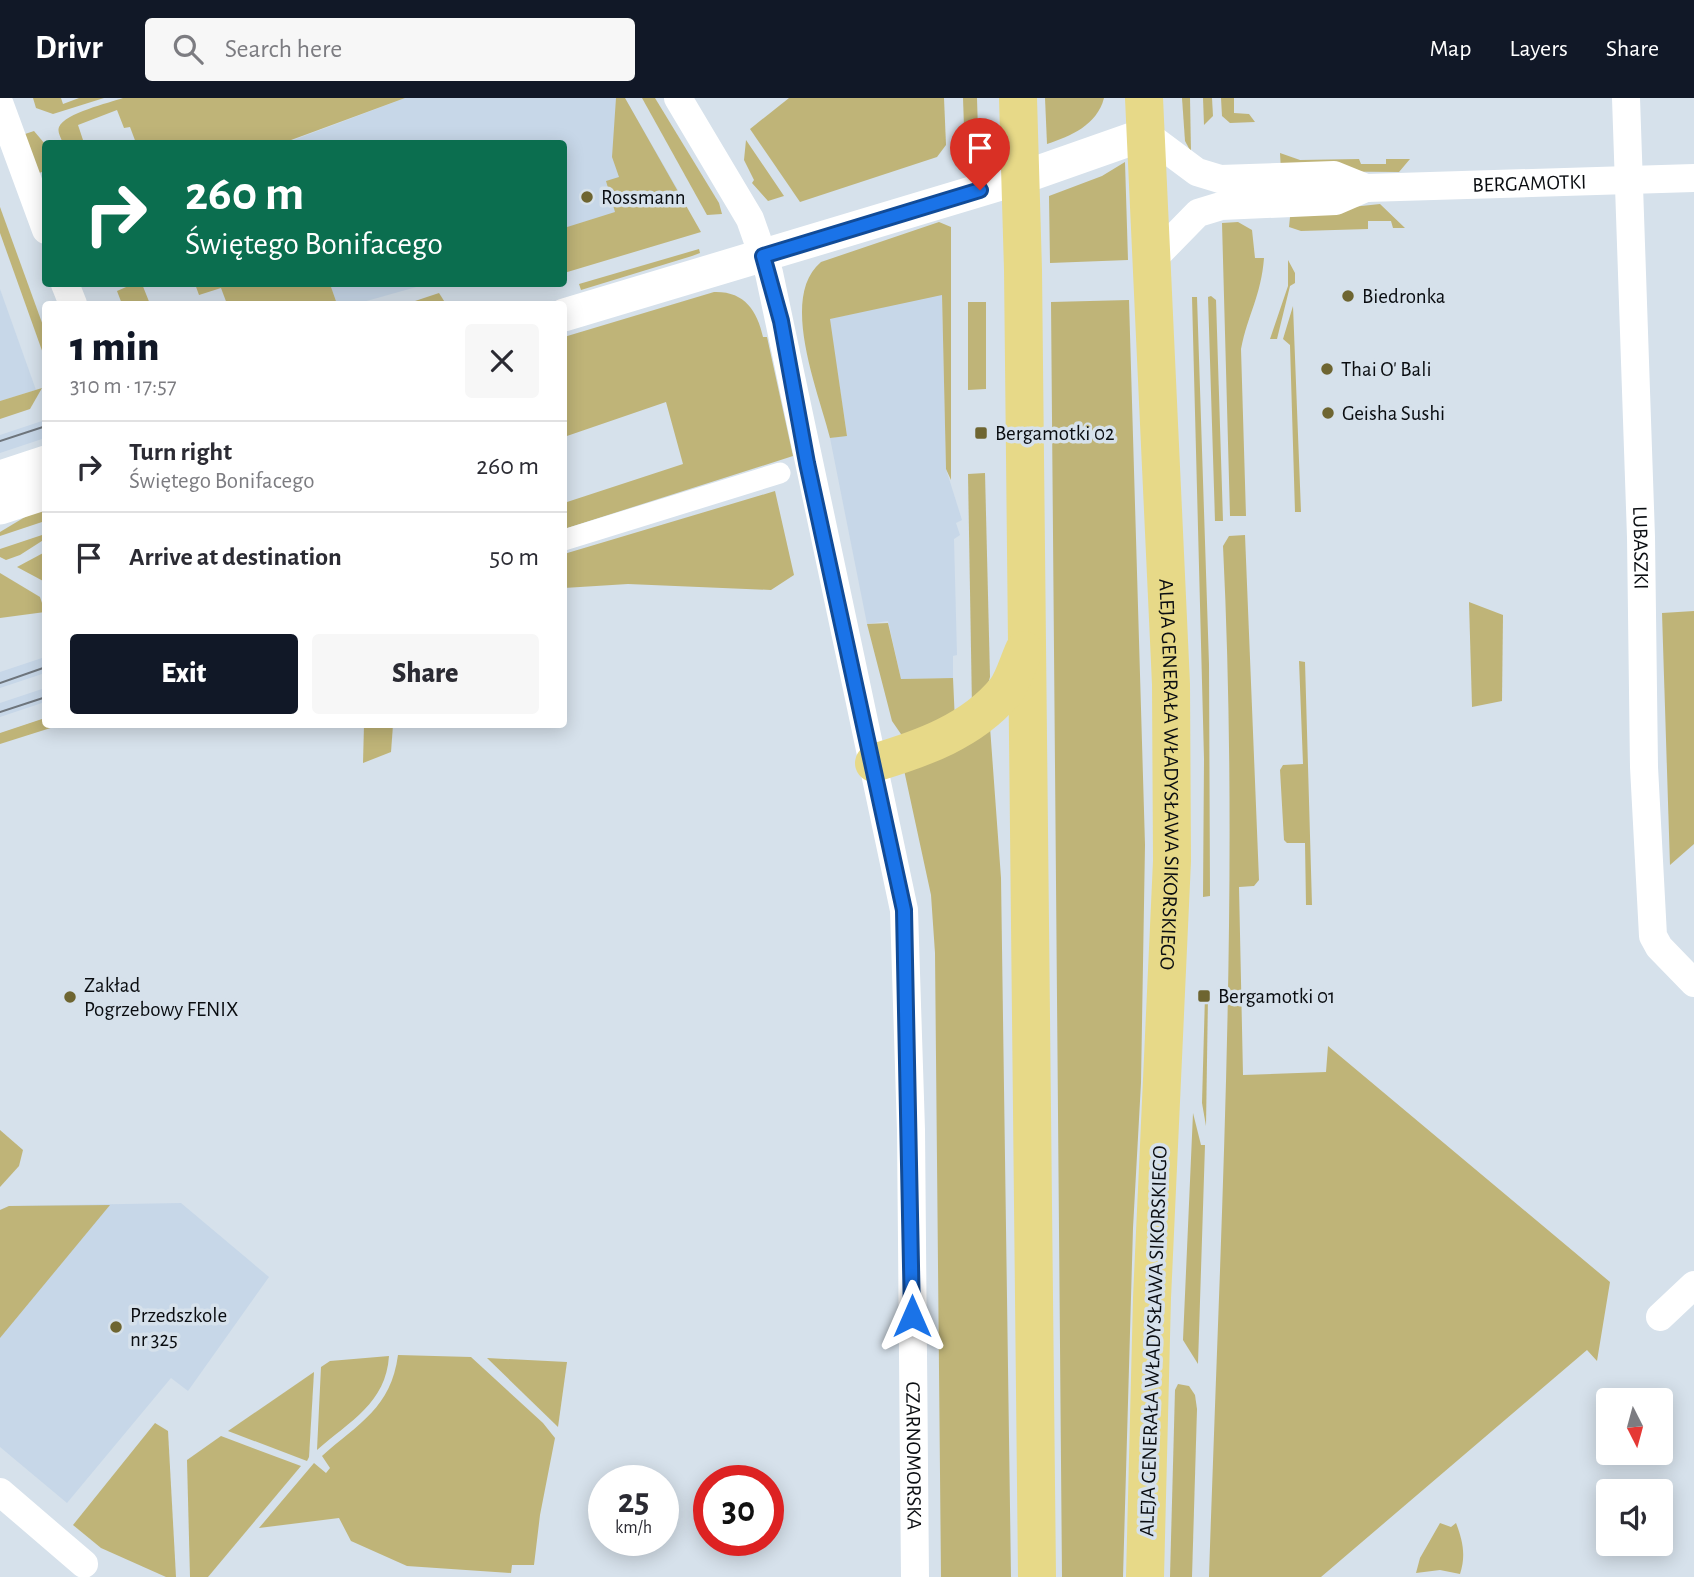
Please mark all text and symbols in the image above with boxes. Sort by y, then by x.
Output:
search box [145,18,635,81]
icon: search [169,30,207,68]
text: Drivr [35,32,103,65]
text: Search here [225,36,342,62]
text: Map [1429,37,1471,61]
text: Layers [1509,37,1568,61]
text: Share [1606,37,1659,61]
pin [950,118,1010,190]
icon: arrive [961,129,999,167]
icon: right [70,168,161,259]
text: 260 m [185,170,304,219]
street label: BERGAMOTKI [1472,171,1587,196]
place label: Rossmann [601,187,686,208]
marker: Rossmann [579,189,595,205]
text: Świętego Bonifacego [185,228,443,260]
place label: Biedronka [1362,286,1446,307]
marker: Biedronka [1340,288,1356,304]
button: close [465,324,539,398]
text: 1 min [70,326,159,368]
place label: Thai O' Bali [1341,359,1432,380]
marker: Thai O' Bali [1319,361,1335,377]
text: 310 m · 17:57 [70,375,177,398]
place label: Geisha Sushi [1342,403,1445,424]
marker: Geisha Sushi [1320,405,1336,421]
place label: Bergamotki 02 [995,423,1115,444]
marker: Bergamotki 02 [973,425,989,441]
text: Turn right [129,439,232,465]
icon: right [70,448,108,486]
text: 260 m [476,453,539,479]
text: Świętego Bonifacego [129,470,314,493]
street label: LUBASZKI [1629,506,1652,590]
icon: arrive [70,539,108,577]
text: Arrive at destination [129,544,342,570]
text: 50 m [489,544,539,570]
street label: ALEJA GENERAŁA WŁADYSŁAWA SIKORSKIEGO [1155,578,1182,971]
button: Exit [70,634,298,714]
button: Share [312,634,539,714]
place label: Zakład Pogrzebowy FENIX [84,975,238,1020]
place label: Bergamotki 01 [1218,986,1335,1007]
marker: Bergamotki 01 [1196,988,1212,1004]
marker: Zakład Pogrzebowy FENIX [62,989,78,1005]
street label: ALEJA GENERAŁA WŁADYSŁAWA SIKORSKIEGO [1136,1145,1171,1537]
position arrow [875,1279,949,1353]
place label: Przedszkole nr 325 [130,1305,227,1350]
marker: Przedszkole nr 325 [108,1319,124,1335]
street label: CZARNOMORSKA [902,1381,925,1530]
north arrow [1596,1388,1673,1465]
map controls [1596,1388,1673,1556]
speed limit sign: 30 [693,1465,784,1556]
button: sound [1596,1479,1673,1556]
text: 25 [618,1484,649,1519]
text: km/h [615,1519,652,1537]

